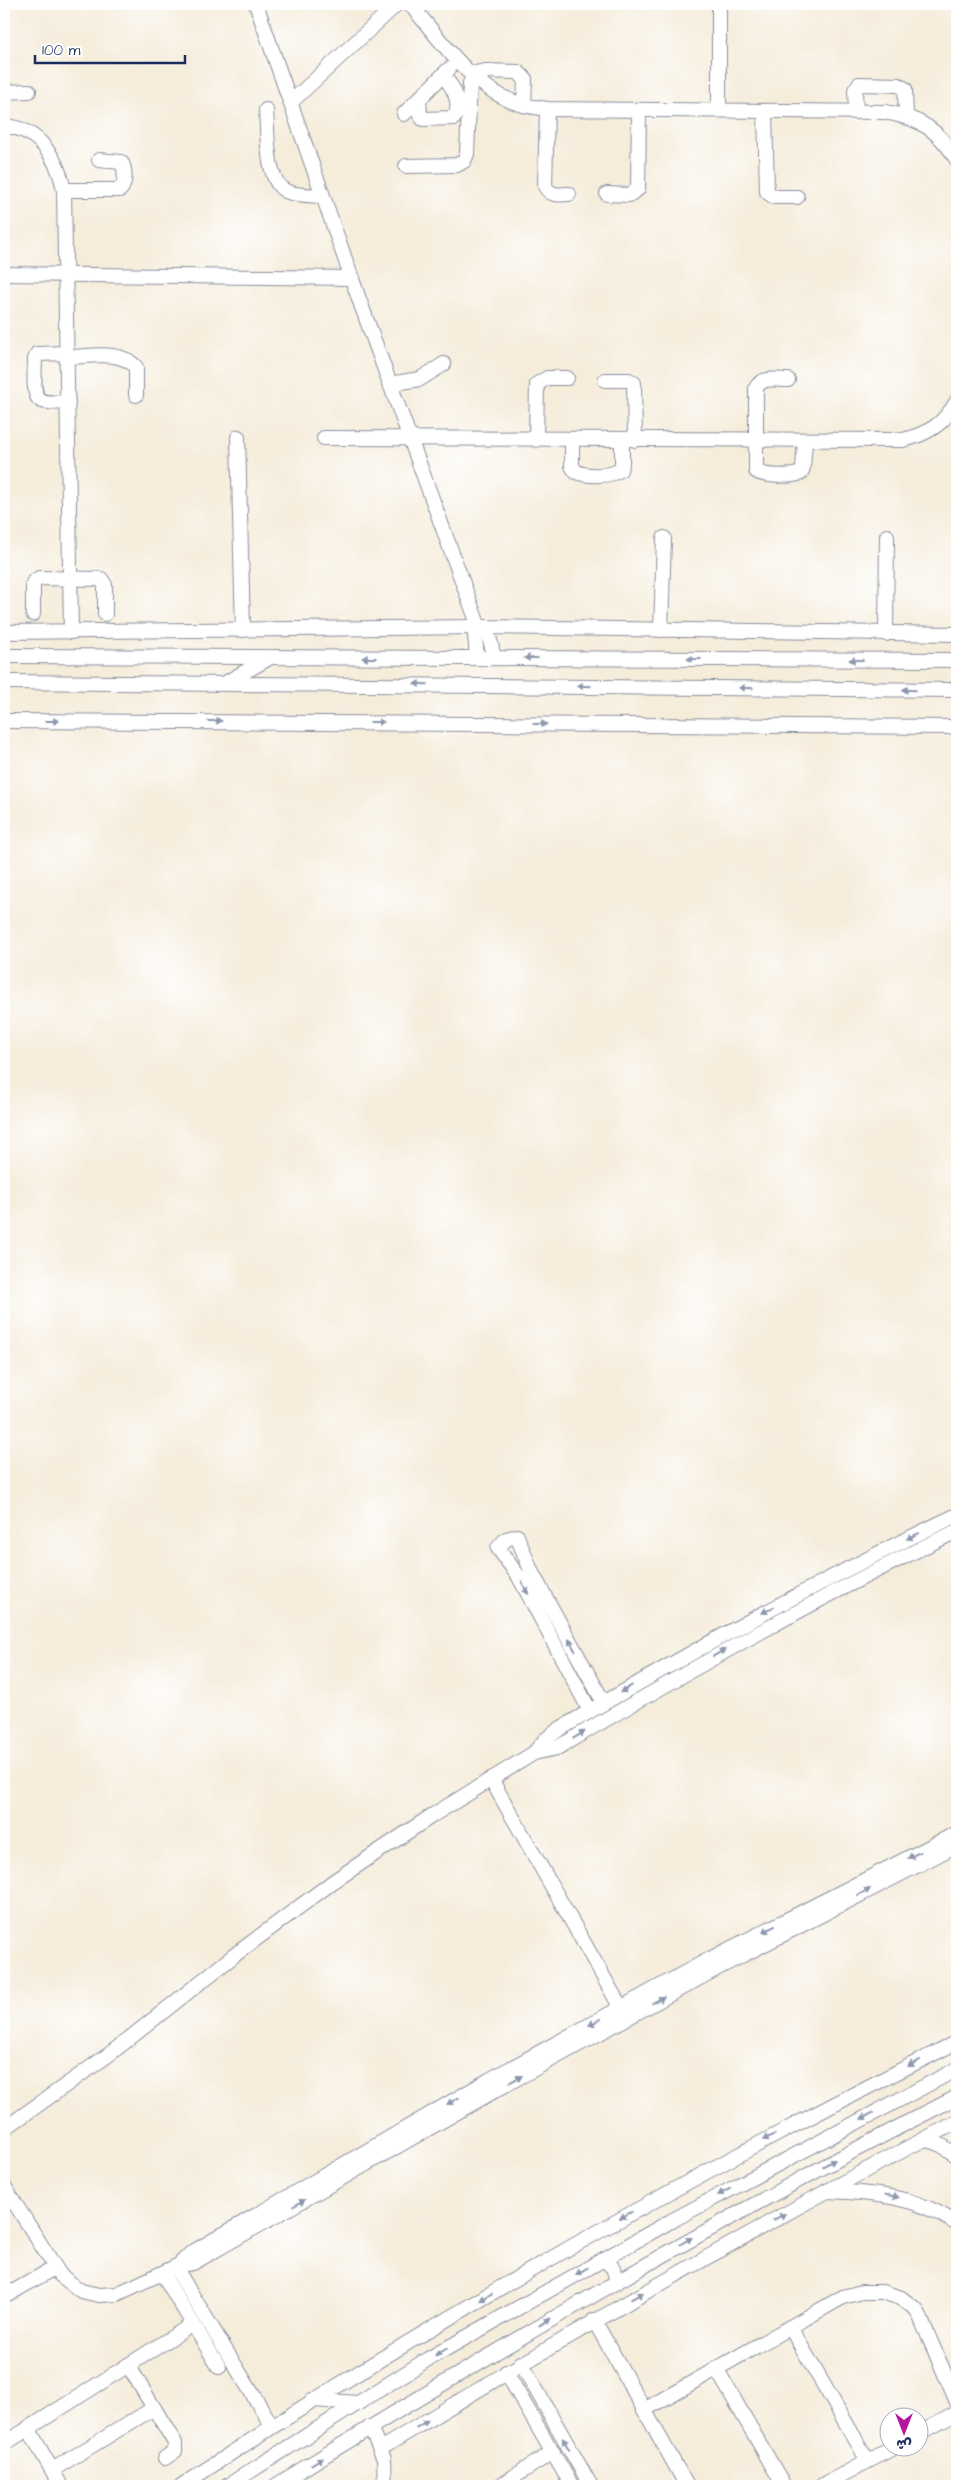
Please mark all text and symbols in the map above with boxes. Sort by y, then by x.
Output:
scale bar [35,32,185,64]
text: 100 m [42,40,81,61]
one-way arrow [360,654,376,662]
one-way arrow [523,654,539,662]
one-way arrow [685,655,701,663]
one-way arrow [848,656,864,664]
one-way arrow [413,680,429,688]
one-way arrow [575,682,591,690]
one-way arrow [738,684,754,692]
one-way arrow [900,686,916,694]
one-way arrow [45,717,61,725]
one-way arrow [207,717,223,725]
one-way arrow [370,718,386,726]
one-way arrow [532,720,548,728]
one-way arrow [906,1533,920,1541]
one-way arrow [521,1581,529,1595]
one-way arrow [761,1606,775,1614]
one-way arrow [567,1638,576,1651]
one-way arrow [712,1649,726,1657]
one-way arrow [620,1685,633,1694]
one-way arrow [571,1731,586,1739]
one-way arrow [906,1851,921,1859]
one-way arrow [857,1888,871,1896]
one-way arrow [762,1925,776,1933]
one-way arrow [651,1996,666,2004]
one-way arrow [587,2018,602,2026]
one-way arrow [906,2059,921,2067]
one-way arrow [509,2074,523,2083]
one-way arrow [446,2096,459,2105]
one-way arrow [860,2112,875,2120]
one-way arrow [762,2133,776,2141]
one-way arrow [822,2159,836,2168]
one-way arrow [717,2188,731,2197]
one-way arrow [885,2192,900,2200]
one-way arrow [292,2198,306,2207]
one-way arrow [620,2210,633,2219]
one-way arrow [772,2212,786,2221]
one-way arrow [679,2237,694,2245]
one-way arrow [575,2267,588,2276]
one-way arrow [630,2292,645,2300]
one-way arrow [480,2293,493,2302]
one-way arrow [539,2317,552,2326]
one-way arrow [434,2347,447,2356]
north arrow [878,2408,928,2458]
one-way arrow [416,2419,429,2428]
text: ش [896,2434,912,2454]
one-way arrow [562,2437,571,2450]
one-way arrow [310,2456,323,2465]

